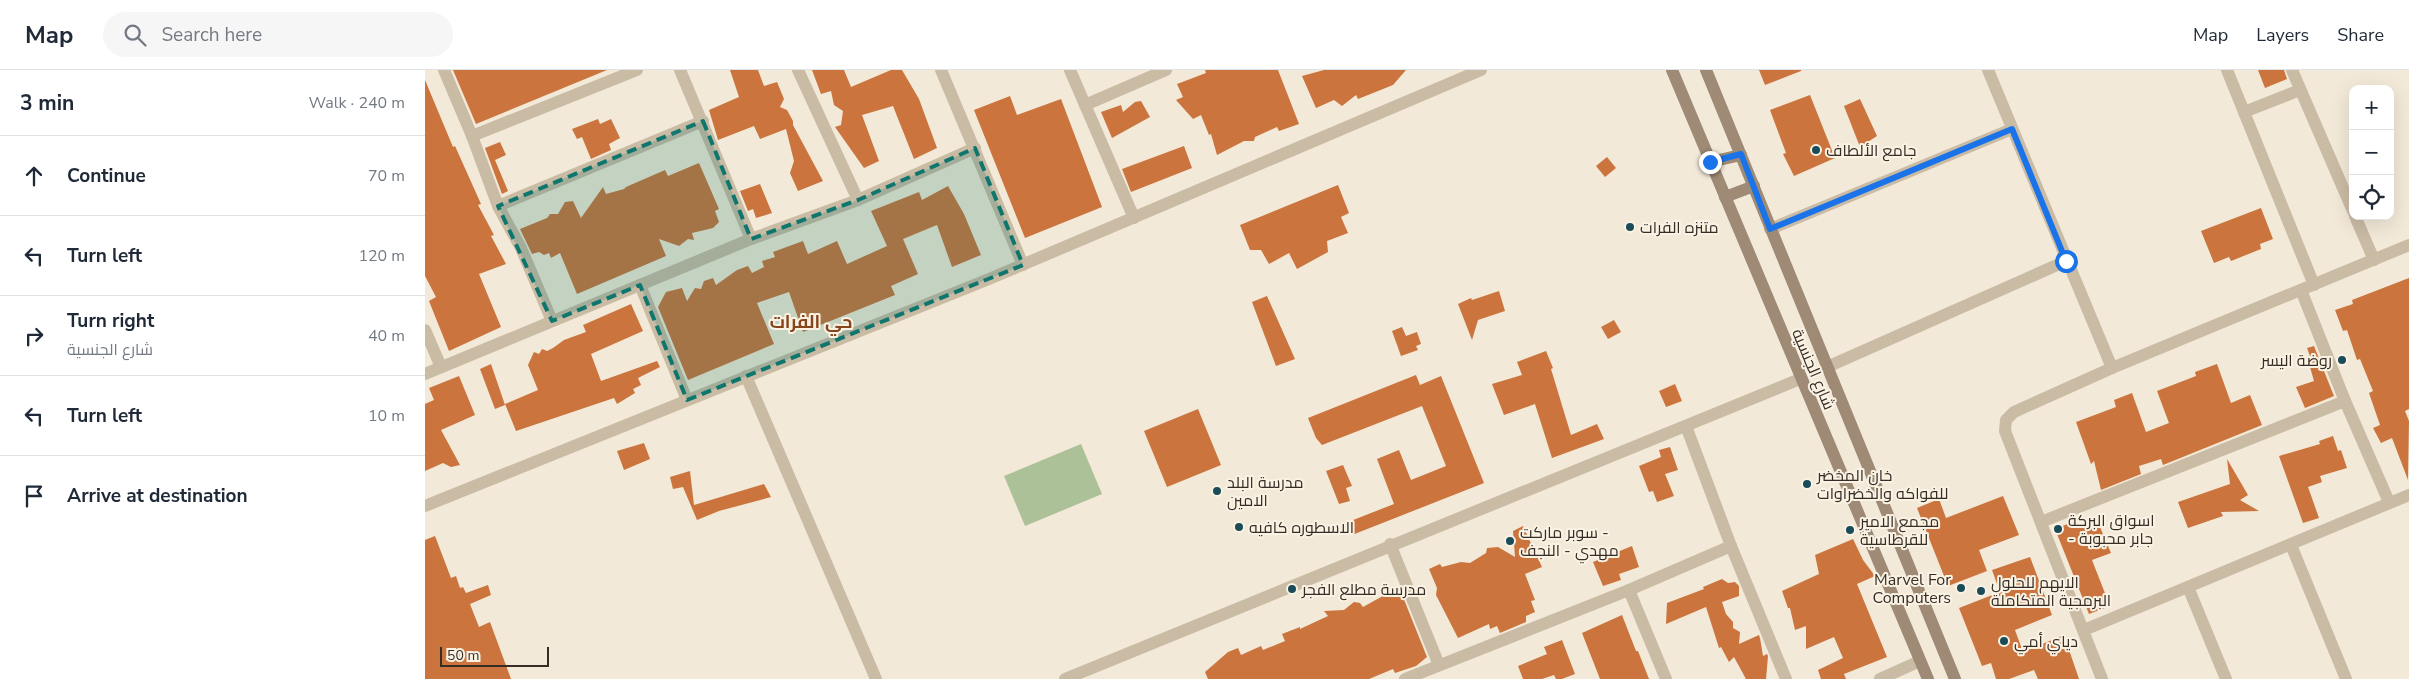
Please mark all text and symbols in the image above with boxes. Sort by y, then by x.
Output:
search box [103,12,453,57]
text: Map [25,19,73,51]
icon: search [121,21,149,49]
text: Search here [161,22,262,48]
text: Map [2193,23,2228,47]
text: Layers [2256,23,2309,47]
text: Share [2337,23,2384,47]
map controls [2349,85,2394,220]
button: + [2349,85,2394,130]
text: 3 min [20,89,74,117]
text: Walk · 240 m [309,92,405,114]
button: − [2349,130,2394,175]
place label: جامع الألطاف [1826,140,1916,162]
marker: جامع الألطاف [1810,144,1822,156]
route end [1699,151,1722,174]
icon: ahead [20,162,48,190]
text: Continue [67,163,146,189]
text: 70 m [368,165,405,187]
button: locate [2349,175,2394,220]
place label: متنزه الفرات [1640,217,1719,239]
marker: متنزه الفرات [1624,221,1636,233]
icon: left [20,242,48,270]
text: Turn left [67,243,142,269]
text: 120 m [358,245,405,267]
route start [2055,250,2078,273]
text: Turn right [67,308,154,334]
district label: حي الفرات [770,310,852,337]
icon: right [20,322,48,350]
text: 40 m [368,325,405,347]
street label: شارع الجنسية [1786,326,1840,413]
text: شارع الجنسية [67,339,153,361]
place label: روضة اليسر [2260,350,2332,372]
marker: روضة اليسر [2336,354,2348,366]
icon: left [20,402,48,430]
text: Turn left [67,403,142,429]
text: 10 m [368,405,405,427]
place label: خان المخضر للفواكه والخضراوات [1816,465,1948,505]
place label: مدرسة البلد الامين [1227,472,1304,512]
marker: خان المخضر للفواكه والخضراوات [1801,478,1813,490]
icon: arrive [20,482,48,510]
text: Arrive at destination [67,483,248,509]
marker: مدرسة البلد الامين [1211,485,1223,497]
place label: اسواق البركة - جابر محبوبة [2068,510,2154,550]
place label: مجمع الامير للقرطاسية [1859,511,1939,551]
place label: الاسطوره كافيه [1249,517,1354,539]
marker: الاسطوره كافيه [1233,521,1245,533]
place label: سوبر ماركت - مهدي - النجف [1520,522,1619,564]
marker: اسواق البركة - جابر محبوبة [2052,523,2064,535]
marker: مجمع الامير للقرطاسية [1844,524,1856,536]
marker: سوبر ماركت - مهدي - النجف [1504,535,1516,547]
place label: Marvel For Computers [1873,569,1951,609]
place label: الايهم للحلول البرمجية المتكاملة [1991,572,2111,612]
place label: مدرسة مطلع الفجر [1301,579,1426,601]
marker: Marvel For Computers [1955,582,1967,594]
marker: مدرسة مطلع الفجر [1286,583,1298,595]
marker: الايهم للحلول البرمجية المتكاملة [1975,585,1987,597]
place label: دياي أمي [2014,631,2078,655]
marker: دياي أمي [1998,635,2010,647]
scale bar [440,644,549,667]
text: 50 m [447,646,479,665]

